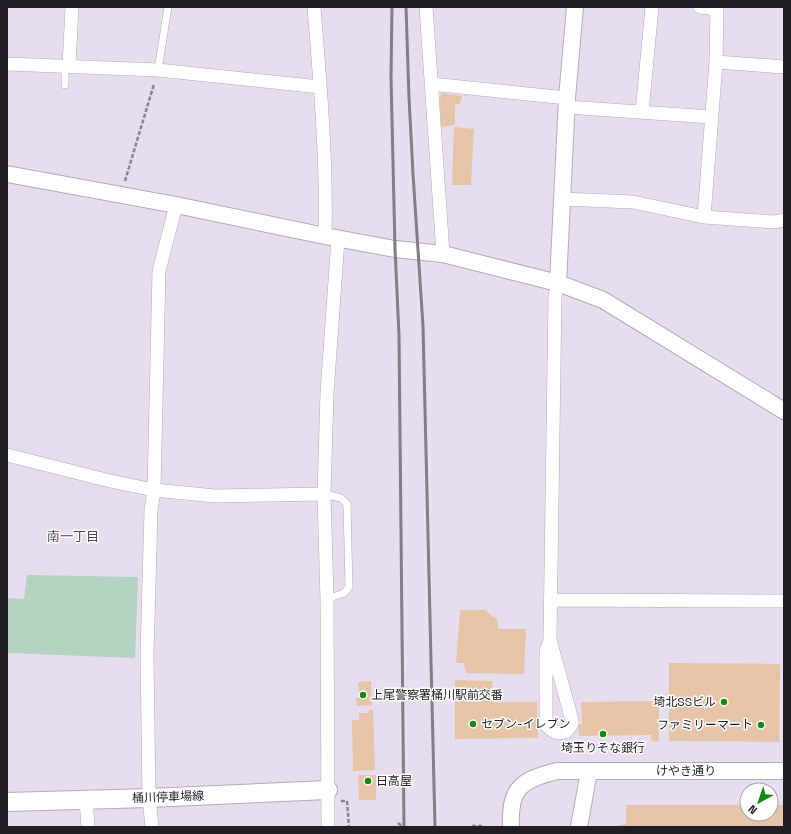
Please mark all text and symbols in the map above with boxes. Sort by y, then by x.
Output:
district label: 南一丁目 [47,528,99,545]
place label: 上尾警察署桶川駅前交番 [371,687,503,703]
marker: 上尾警察署桶川駅前交番 [358,690,368,700]
place label: 埼北SSビル [653,694,716,710]
marker: 埼北SSビル [719,697,729,707]
place label: セブン-イレブン [481,716,570,732]
place label: ファミリーマート [657,717,753,733]
marker: セブン-イレブン [468,719,478,729]
marker: ファミリーマート [756,720,766,730]
marker: 埼玉りそな銀行 [598,729,608,739]
place label: 埼玉りそな銀行 [561,740,645,756]
street label: けやき通り [656,763,716,779]
place label: 日高屋 [376,773,412,789]
marker: 日高屋 [363,776,373,786]
north arrow [739,782,779,822]
street label: 桶川停車場線 [132,788,204,806]
text: N [745,802,760,817]

